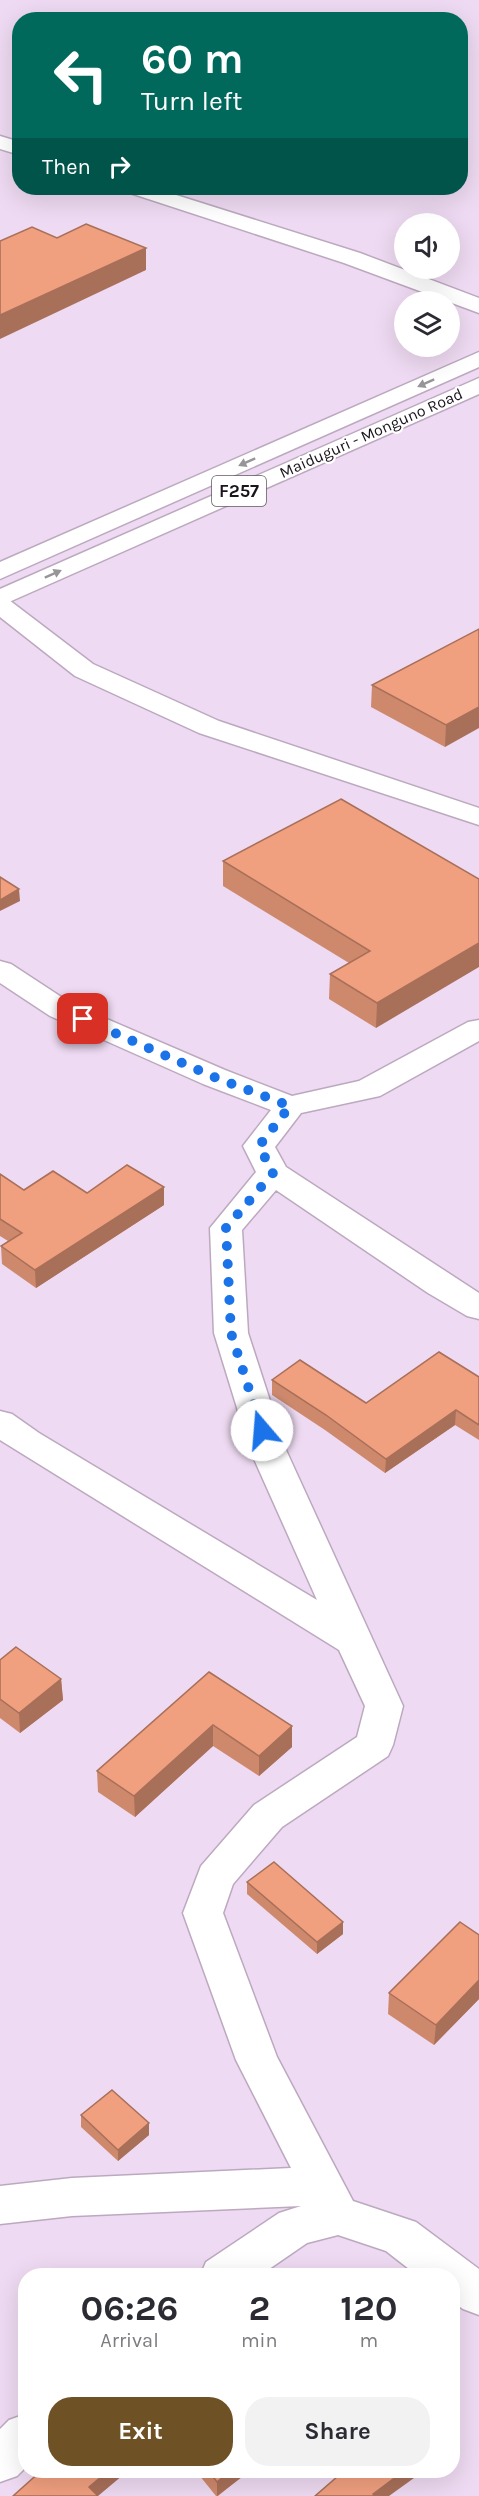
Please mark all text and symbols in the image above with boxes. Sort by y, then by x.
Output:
text: 60 m [141,34,244,84]
icon: left [42,36,120,114]
text: Turn left [141,85,242,117]
icon: right [103,150,136,183]
text: Then [42,154,91,180]
map controls [394,213,460,357]
button: sound [394,213,460,279]
button: layers [394,291,460,357]
one-way arrow [416,378,434,388]
street label: Maiduguri - Monguno Road [276,384,466,482]
one-way arrow [239,458,256,467]
road number: F257 [212,476,266,506]
one-way arrow [45,570,62,579]
pin [57,993,108,1044]
icon: arrive [66,1002,99,1035]
position arrow [230,1398,294,1462]
text: 06:26 [80,2287,178,2329]
text: 2 [248,2287,270,2329]
text: 120 [340,2287,398,2329]
text: Arrival [100,2329,159,2352]
text: min [241,2329,278,2352]
text: m [359,2329,378,2352]
button: Exit [48,2397,233,2466]
button: Share [245,2397,430,2466]

